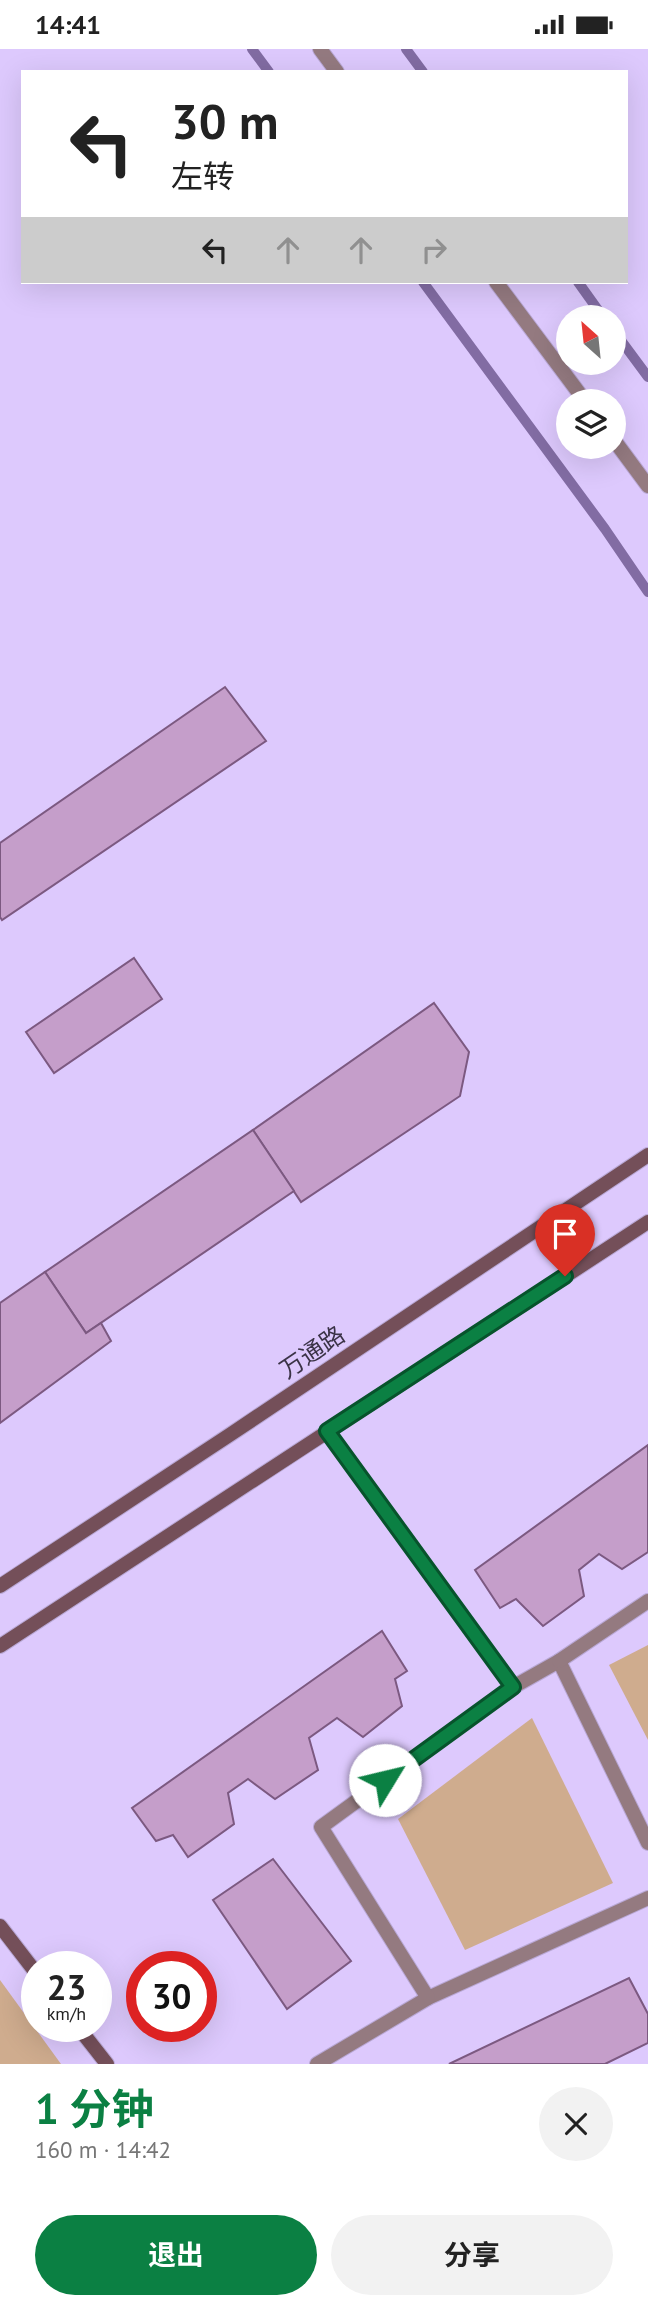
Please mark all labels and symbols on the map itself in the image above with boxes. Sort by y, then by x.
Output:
north arrow [556,305,626,375]
pin [535,1204,595,1276]
street label: 万通路 [273,1319,351,1385]
position arrow [348,1743,422,1817]
speed limit sign: 30 [126,1951,217,2042]

